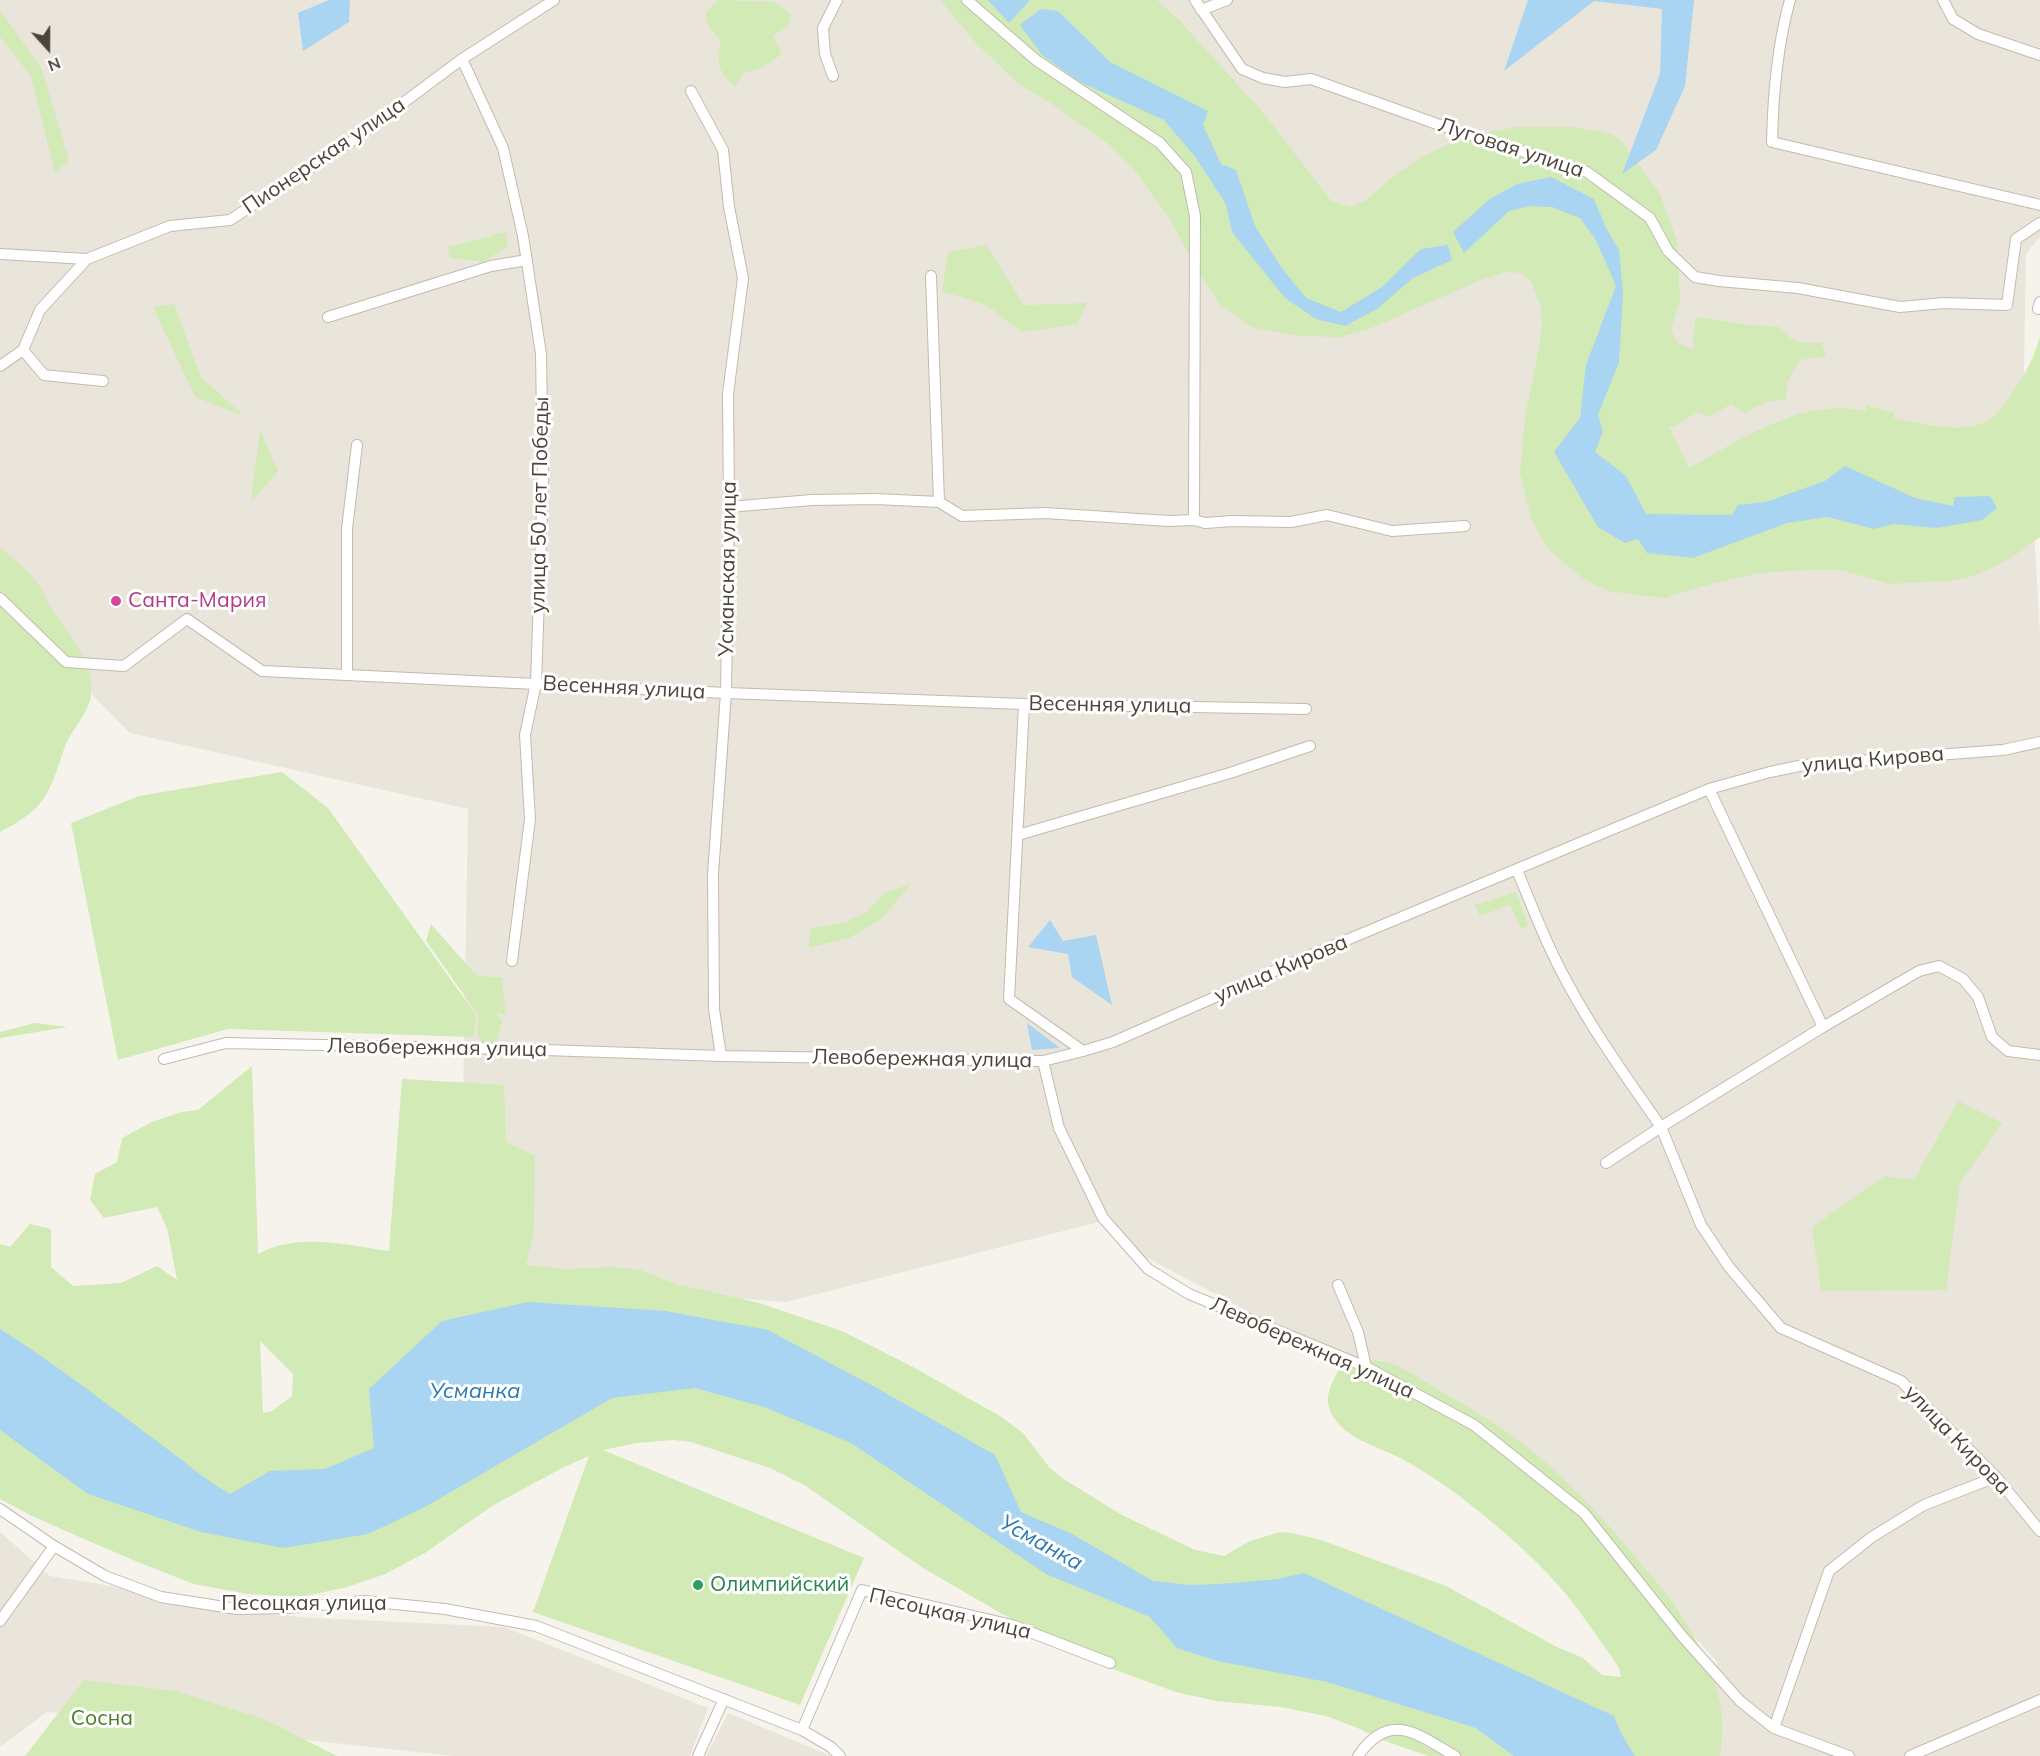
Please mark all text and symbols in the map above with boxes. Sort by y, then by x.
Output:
north arrow [18,18,78,78]
text: N [45,53,64,76]
street label: Пионерская улица [238,92,410,220]
street label: Луговая улица [1435,113,1587,183]
street label: улица 50 лет Победы [526,396,554,614]
street label: Усманская улица [714,481,742,657]
place label: Санта-Мария [128,588,267,614]
marker: Санта-Мария [109,594,123,608]
street label: Весенняя улица [542,671,706,705]
street label: Весенняя улица [1028,691,1192,719]
street label: улица Кирова [1801,741,1945,779]
street label: улица Кирова [1210,930,1352,1008]
street label: Левобережная улица [327,1033,547,1063]
street label: Левобережная улица [812,1044,1032,1074]
street label: Левобережная улица [1206,1292,1418,1404]
water label: Усманка [430,1378,520,1404]
street label: улица Кирова [1898,1380,2016,1500]
water label: Усманка [995,1509,1087,1577]
place label: Олимпийский [710,1572,849,1598]
marker: Олимпийский [691,1578,705,1592]
street label: Песоцкая улица [866,1583,1034,1645]
street label: Песоцкая улица [221,1591,387,1617]
park label: Сосна [71,1706,133,1732]

